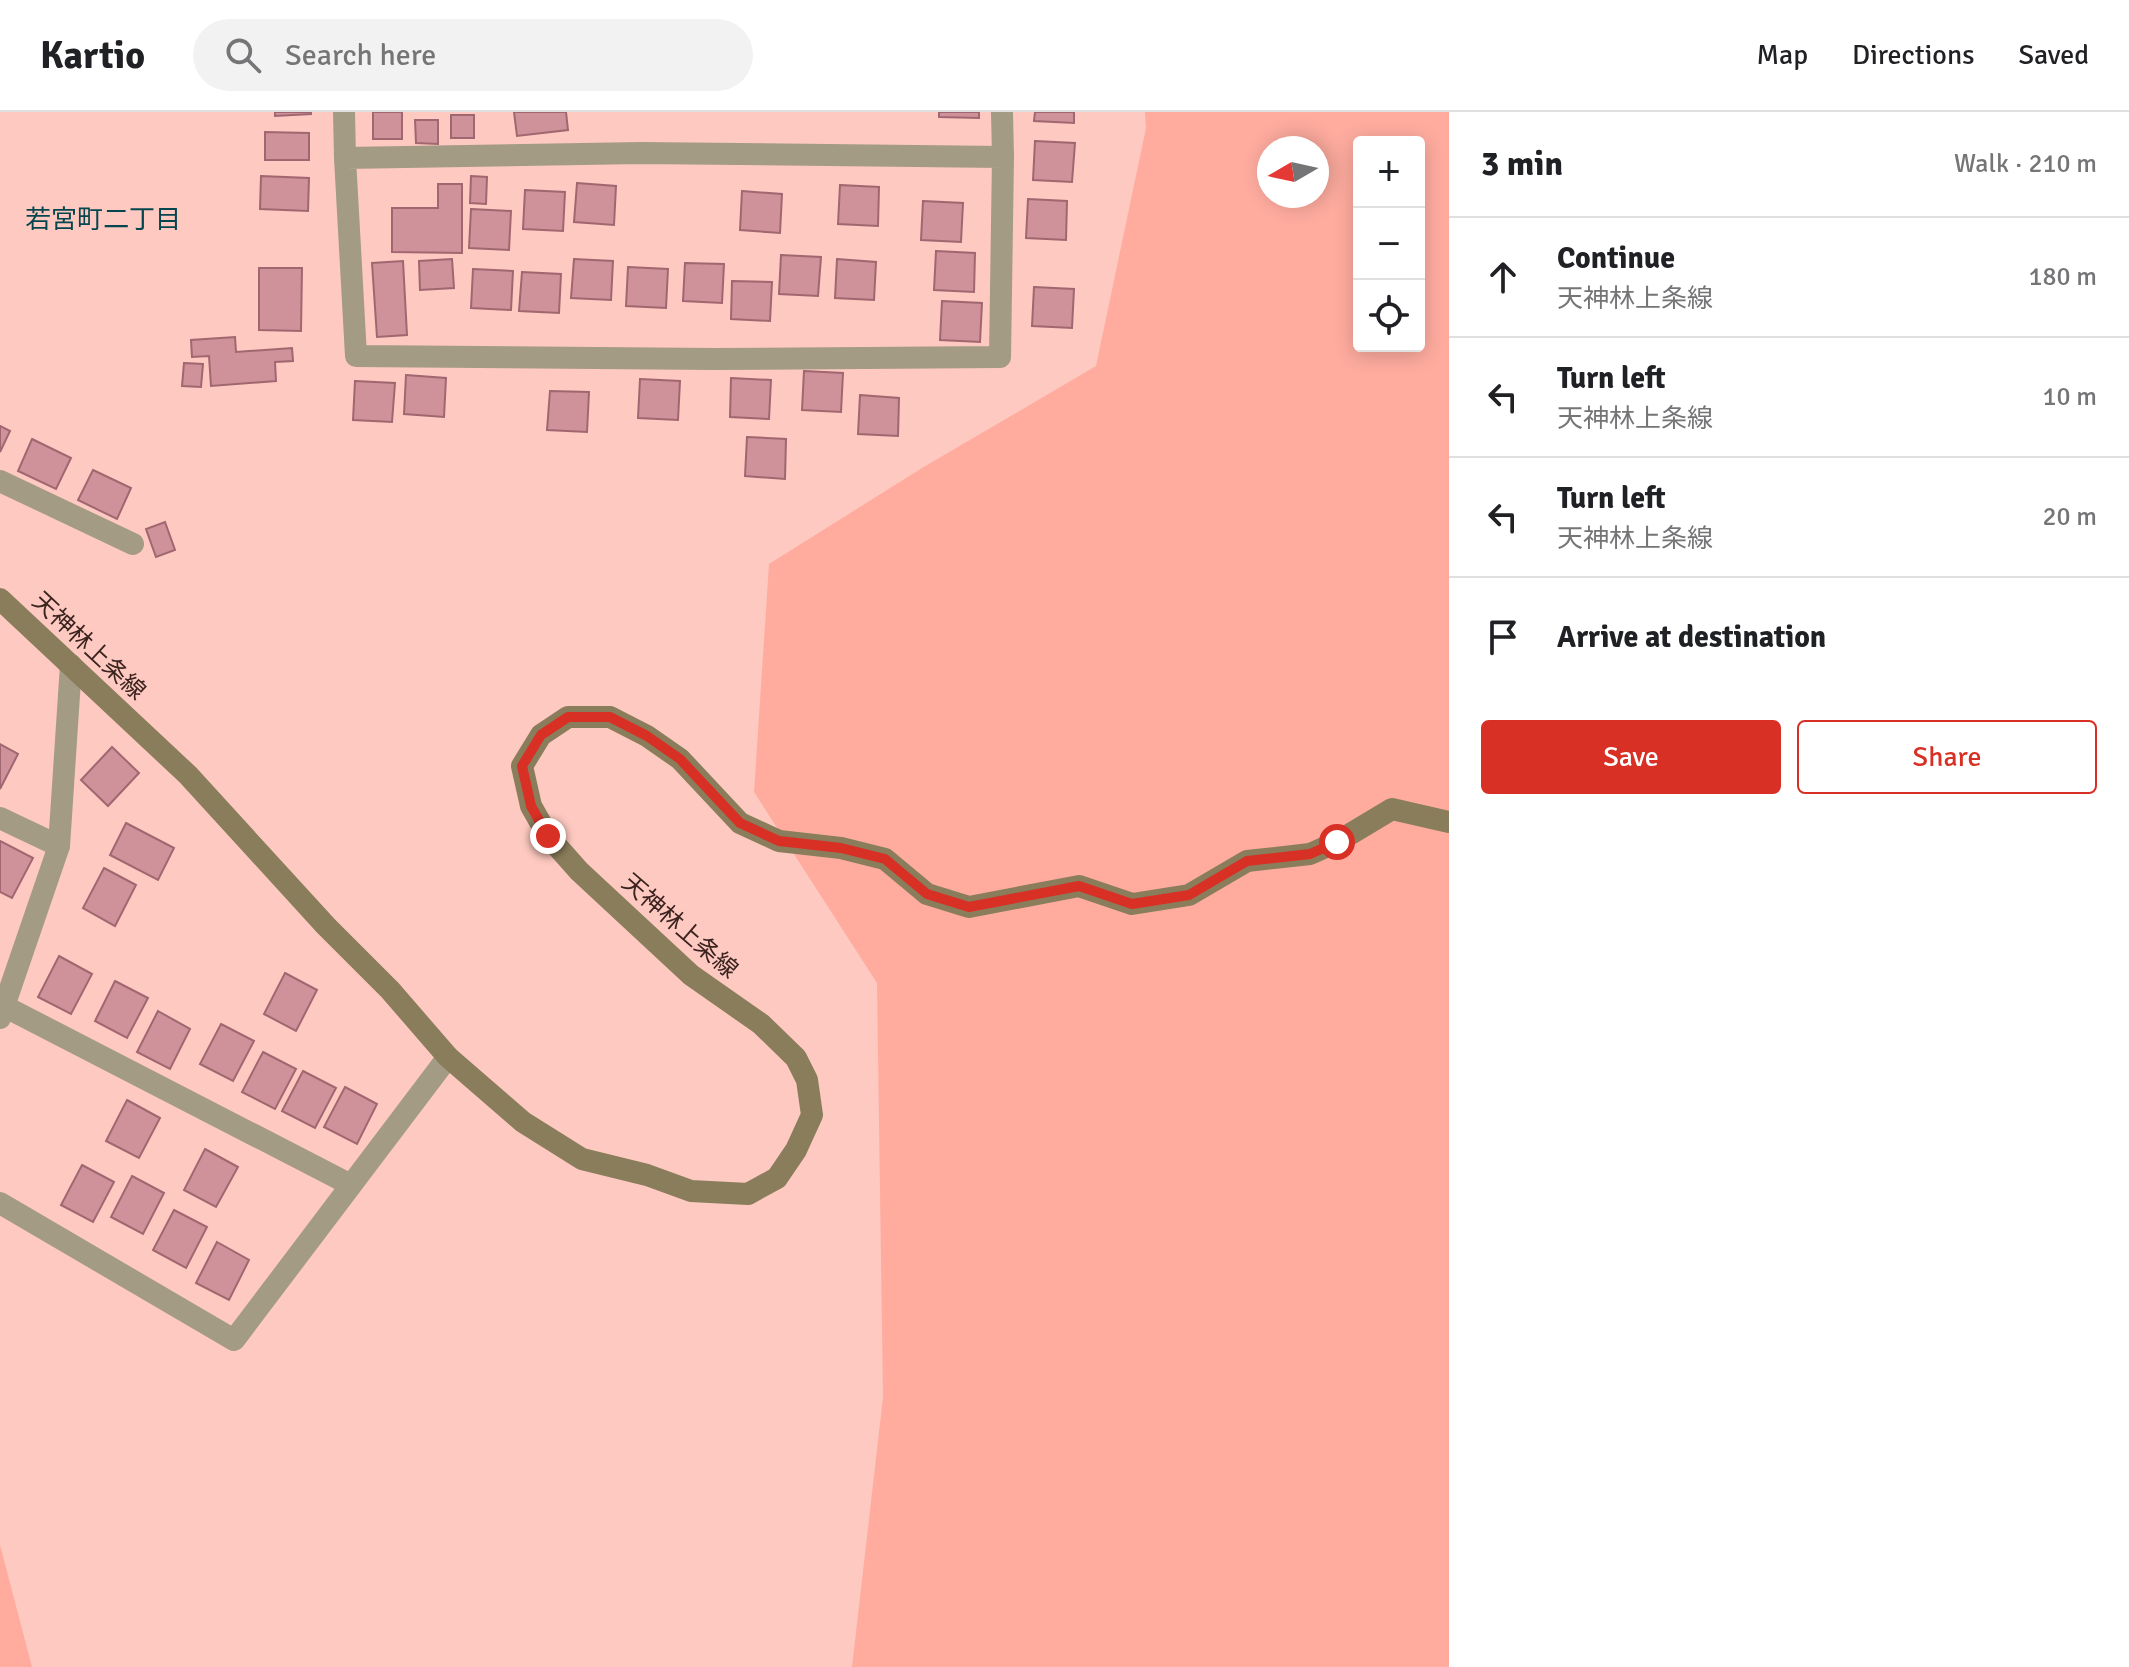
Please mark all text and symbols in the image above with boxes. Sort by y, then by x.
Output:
search box [193,19,753,91]
text: Kartio [40,32,145,79]
icon: search [221,33,265,77]
text: Search here [285,37,436,74]
text: Map [1756,38,1808,72]
text: Directions [1852,38,1974,72]
text: Saved [2018,38,2089,72]
north arrow [1257,136,1329,208]
map controls [1353,136,1425,352]
button: + [1353,136,1425,208]
text: 3 min [1481,143,1563,185]
text: Walk · 210 m [1954,148,2097,180]
district label: 若宮町二丁目 [25,204,181,236]
button: − [1353,208,1425,280]
text: Continue [1557,240,1675,277]
icon: ahead [1481,255,1525,299]
text: 180 m [2028,261,2097,293]
button: locate [1353,280,1425,352]
text: 天神林上条線 [1557,283,1713,315]
text: Turn left [1557,360,1666,397]
icon: left [1481,375,1525,419]
text: 10 m [2042,381,2097,413]
text: 天神林上条線 [1557,403,1713,435]
text: Turn left [1557,480,1666,517]
icon: left [1481,495,1525,539]
text: 20 m [2042,501,2097,533]
text: 天神林上条線 [1557,523,1713,555]
street label: 天神林上条線 [26,586,152,706]
icon: arrive [1481,615,1525,659]
text: Arrive at destination [1557,619,1826,656]
button: Save [1481,720,1781,794]
button: Share [1797,720,2097,794]
route end [530,818,566,854]
route start [1319,824,1355,860]
street label: 天神林上条線 [616,867,744,985]

